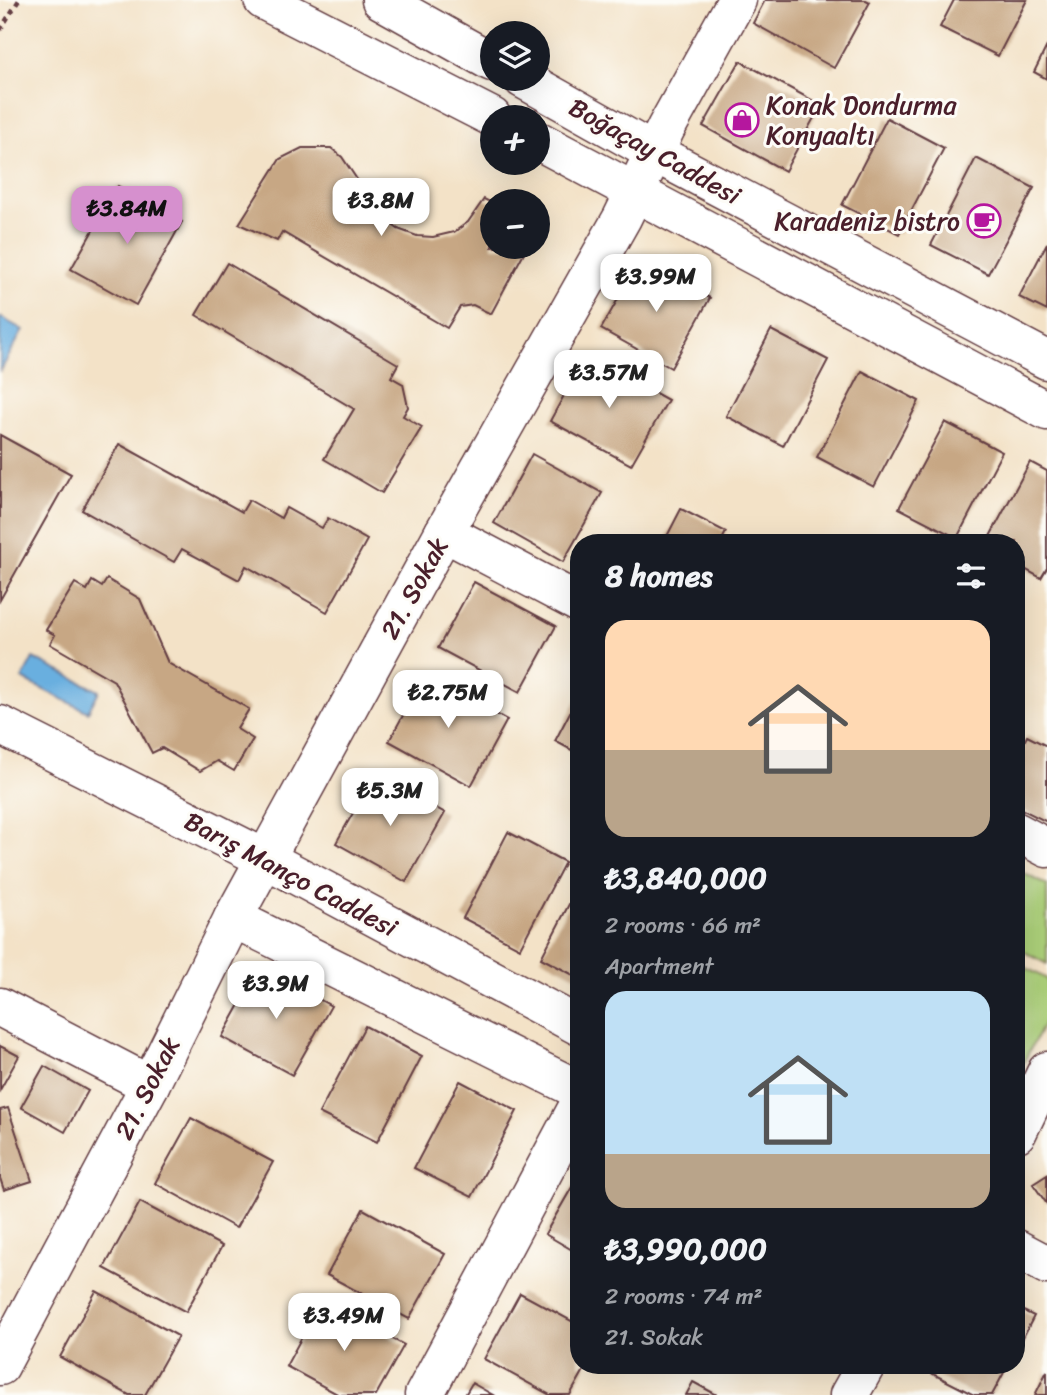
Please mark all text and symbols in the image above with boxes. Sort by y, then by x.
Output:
map controls [480,21,550,259]
button: layers [480,21,550,91]
place label: Konak Dondurma Konyaaltı [766,82,957,158]
street label: Boğaçay Caddesi [560,85,751,218]
shop icon: Konak Dondurma Konyaaltı [723,101,761,139]
button: + [480,105,550,175]
pin: ₺3.8M [332,178,430,238]
text: ₺3.8M [349,180,413,221]
pin: ₺3.84M [70,187,184,246]
text: ₺3.84M [87,188,167,229]
button: − [480,189,550,259]
place label: Karadeniz bistro [774,198,960,244]
cafe icon: Karadeniz bistro [965,202,1003,240]
pin: ₺3.99M [599,254,713,314]
text: ₺3.99M [616,256,696,297]
pin: ₺3.57M [552,350,666,410]
text: ₺3.57M [570,352,648,393]
street label: 21. Sokak [367,528,461,648]
text: 8 homes [605,549,713,603]
icon: filters [952,557,990,595]
icon: home [735,666,861,792]
pin: ₺2.75M [391,670,505,730]
text: ₺2.75M [409,672,487,713]
pin: ₺5.3M [341,768,439,828]
text: ₺5.3M [357,770,423,811]
street label: Barış Manço Caddesi [176,798,407,950]
text: ₺3,840,000 [605,851,767,905]
text: 2 rooms · 66 m² [605,905,761,946]
text: Apartment [605,946,714,987]
pin: ₺3.9M [227,962,325,1021]
text: ₺3.9M [243,963,309,1004]
street label: 21. Sokak [101,1028,193,1148]
icon: home [735,1037,861,1163]
text: ₺3,990,000 [605,1222,767,1276]
text: 2 rooms · 74 m² [605,1276,762,1317]
pin: ₺3.49M [287,1294,401,1353]
text: ₺3.49M [304,1295,384,1336]
text: 21. Sokak [605,1317,703,1358]

